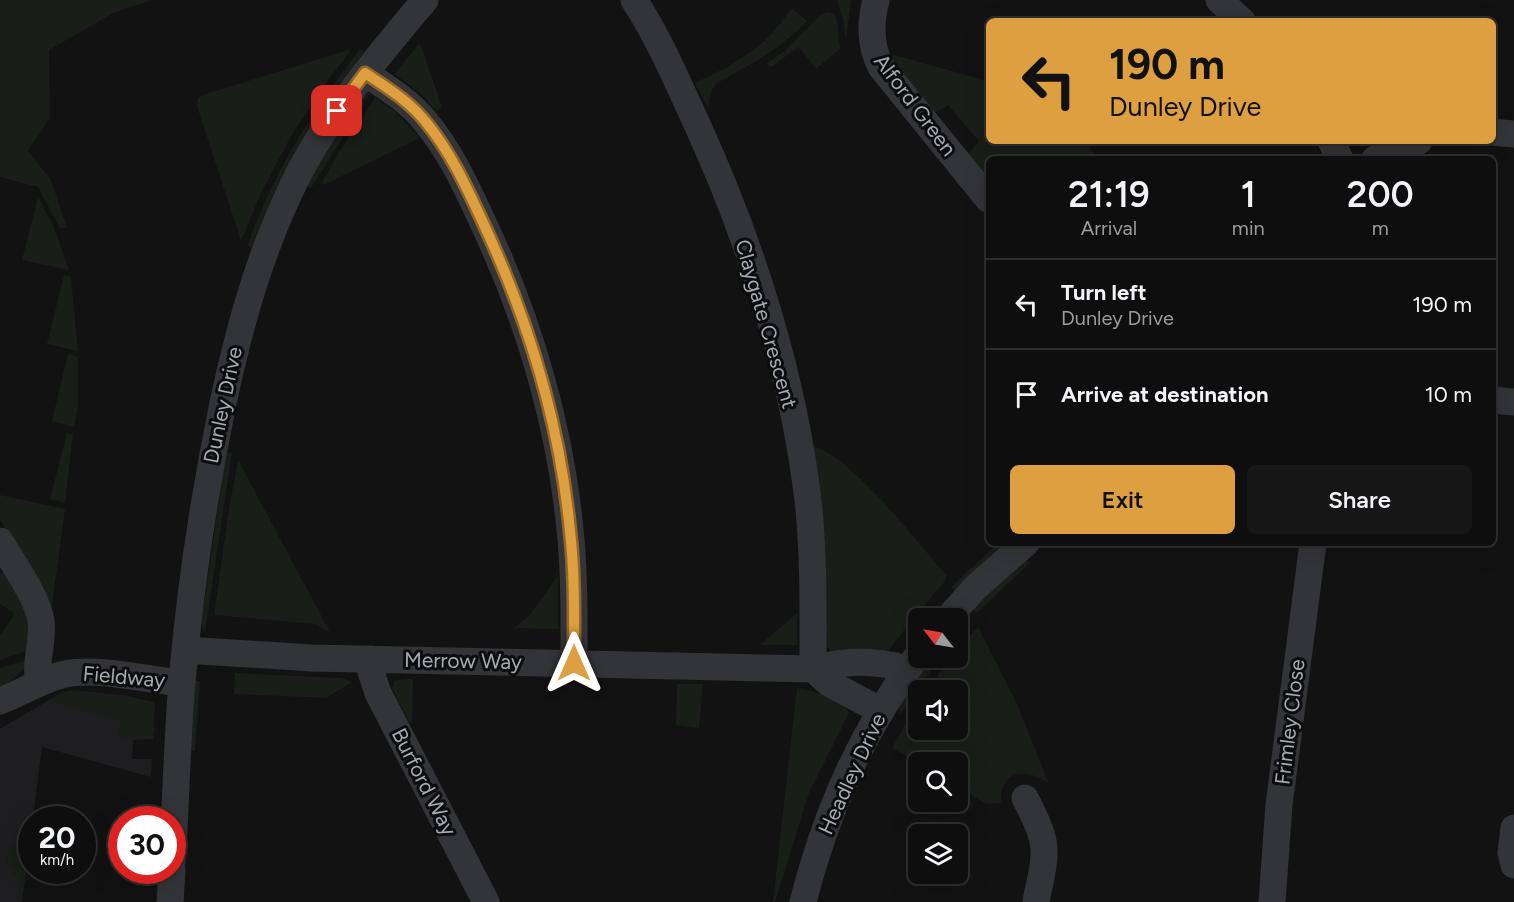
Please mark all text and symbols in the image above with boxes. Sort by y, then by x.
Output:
text: 190 m [1109,39,1225,90]
icon: left [1010,42,1088,120]
street label: Alford Green [869,49,962,161]
pin [311,85,362,136]
text: Dunley Drive [1109,90,1261,123]
icon: arrive [320,94,353,127]
text: 21:19 [1068,173,1150,216]
text: 1 [1241,173,1256,216]
text: 200 [1347,173,1414,216]
text: Arrival [1081,216,1137,240]
text: min [1232,216,1265,240]
text: m [1372,216,1389,240]
street label: Claygate Crescent [730,236,803,411]
text: Turn left [1061,279,1147,306]
icon: left [1010,288,1043,321]
text: 190 m [1412,291,1472,318]
text: Dunley Drive [1061,306,1174,330]
street label: Dunley Drive [198,344,247,465]
icon: arrive [1010,378,1043,411]
text: Arrive at destination [1061,381,1269,408]
text: 10 m [1425,381,1472,408]
button: Exit [1010,465,1235,534]
button: Share [1247,465,1472,534]
north arrow [908,608,968,668]
map controls [908,608,968,884]
position arrow [542,631,606,695]
street label: Merrow Way [404,647,522,674]
street label: Frimley Close [1269,658,1310,786]
street label: Fieldway [82,660,166,693]
button: sound [908,680,968,740]
street label: Headley Drive [813,709,891,838]
street label: Burford Way [387,724,462,840]
button: search [908,752,968,812]
speed limit sign: 30 [108,806,186,884]
text: 20 [39,819,75,856]
button: layers [908,824,968,884]
text: km/h [40,851,74,869]

